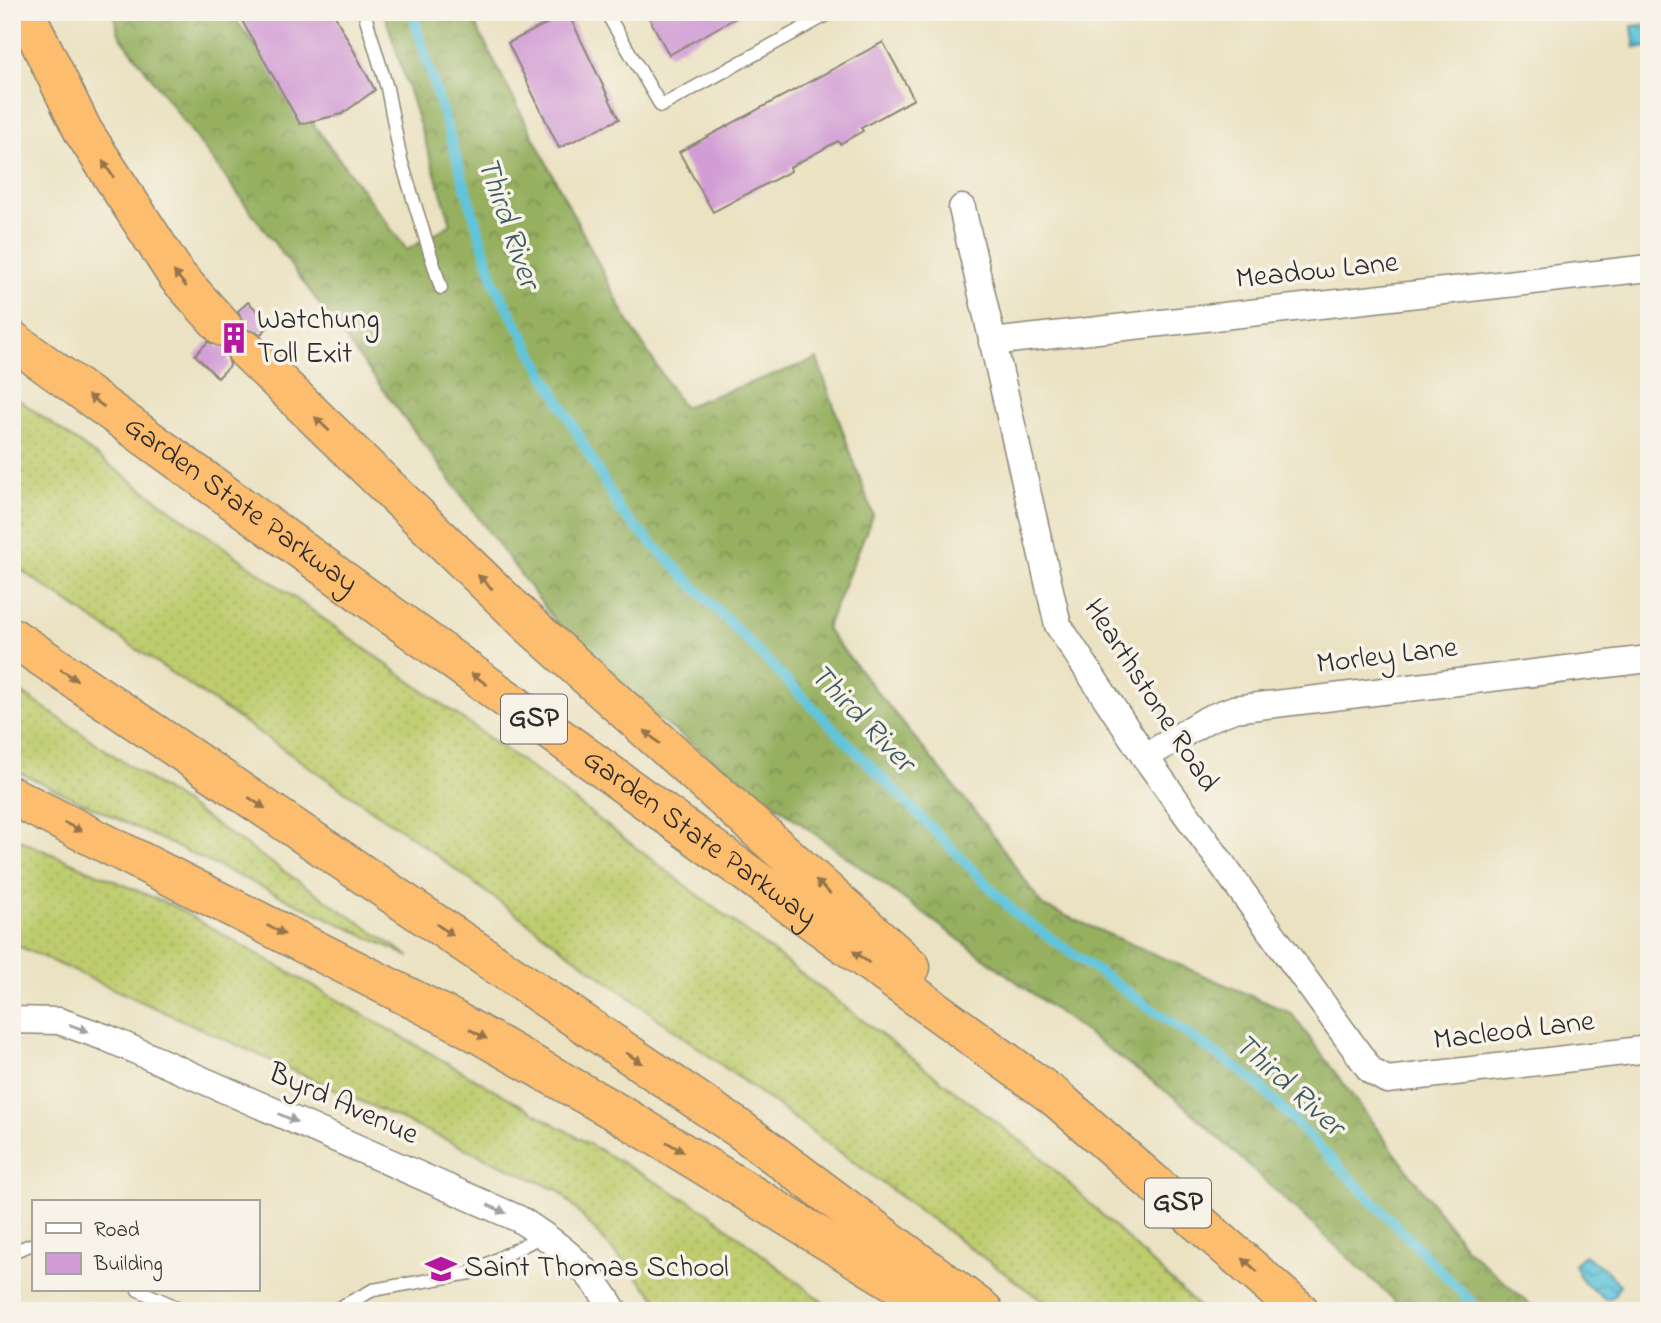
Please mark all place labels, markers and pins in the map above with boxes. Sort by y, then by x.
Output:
place label: Watchung Toll Exit [257,299,379,377]
building icon: Watchung Toll Exit [217,321,251,355]
place label: Saint Thomas School [464,1247,729,1291]
school or university icon: Saint Thomas School [424,1252,458,1286]

